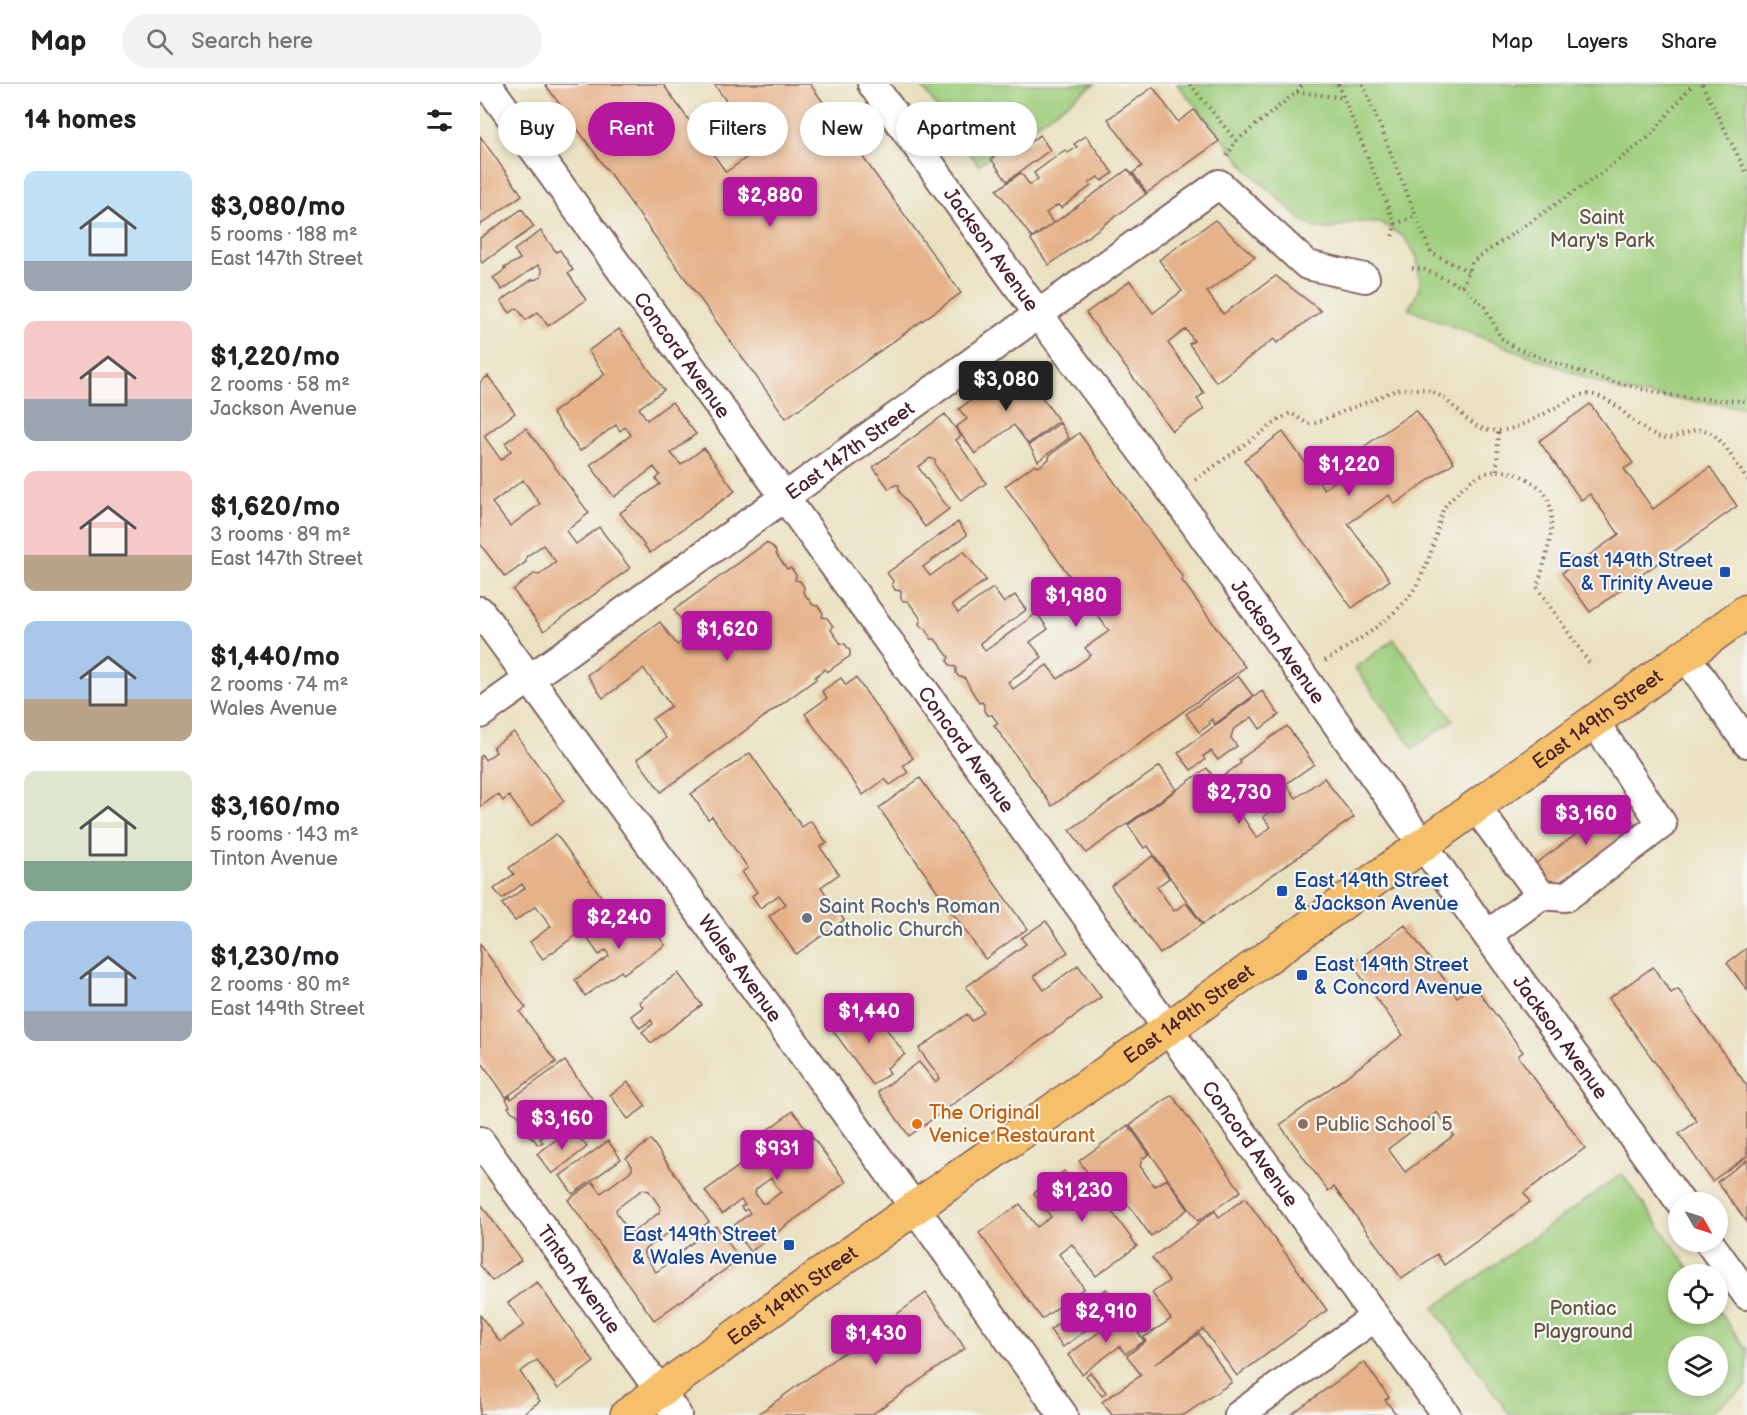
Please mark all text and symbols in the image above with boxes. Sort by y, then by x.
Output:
search box [122,14,542,68]
text: Map [30,25,86,58]
icon: search [143,25,176,58]
text: Search here [191,28,313,55]
text: Map [1491,29,1533,54]
text: Layers [1566,29,1628,54]
text: Share [1661,29,1717,54]
chip: Buy [498,102,576,156]
chip: Rent [588,102,675,156]
chip: Filters [687,102,788,156]
chip: New [800,102,884,156]
chip: Apartment [896,102,1037,156]
icon: filters [423,104,456,137]
text: 14 homes [24,105,136,136]
pin: $2,880 [721,177,819,228]
street label: Jackson Avenue [938,183,1044,317]
text: $2,880 [737,184,803,208]
text: $3,080/mo [210,192,345,223]
icon: home [72,195,144,267]
park label: Saint Mary's Park [1550,206,1654,253]
text: 5 rooms · 188 m² [210,223,358,247]
text: East 147th Street [210,247,363,271]
street label: Concord Avenue [628,288,735,423]
text: $1,220/mo [210,342,340,373]
icon: home [72,345,144,417]
pin: $3,080 [957,361,1055,412]
text: $3,080 [973,368,1039,392]
text: 2 rooms · 58 m² [210,373,350,397]
text: Jackson Avenue [210,397,357,421]
street label: East 147th Street [781,397,919,506]
pin: $1,220 [1300,446,1398,497]
text: $1,220 [1318,453,1380,477]
text: $1,620/mo [210,492,340,523]
icon: home [72,495,144,567]
text: 3 rooms · 89 m² [210,523,351,547]
text: East 147th Street [210,547,363,571]
place label: East 149th Street & Trinity Aveue [1558,549,1713,596]
marker: East 149th Street & Trinity Aveue [1718,565,1732,579]
street label: Jackson Avenue [1225,575,1330,709]
pin: $1,980 [1027,577,1125,628]
text: $1,980 [1045,584,1107,608]
pin: $1,620 [678,611,776,662]
text: $1,620 [696,618,758,642]
text: $1,440/mo [210,642,340,673]
icon: home [72,645,144,717]
street label: East 149th Street [1528,665,1668,775]
text: 2 rooms · 74 m² [210,673,348,697]
street label: Concord Avenue [912,682,1019,818]
text: Wales Avenue [210,697,337,721]
pin: $2,730 [1190,774,1288,825]
text: $2,730 [1207,781,1271,805]
text: $3,160/mo [210,792,340,823]
icon: home [72,795,144,867]
pin: $3,160 [1537,795,1635,846]
text: $3,160 [1555,802,1617,826]
text: 5 rooms · 143 m² [210,823,359,847]
text: Tinton Avenue [210,847,338,871]
place label: East 149th Street & Jackson Avenue [1294,869,1459,916]
marker: East 149th Street & Jackson Avenue [1275,884,1289,898]
place label: Saint Roch's Roman Catholic Church [819,895,1000,942]
pin: $2,240 [570,899,668,950]
text: $2,240 [586,906,652,930]
street label: Wales Avenue [692,910,787,1027]
marker: Saint Roch's Roman Catholic Church [800,911,814,925]
text: $1,230/mo [210,942,339,973]
icon: home [72,945,144,1017]
place label: East 149th Street & Concord Avenue [1314,953,1482,1000]
street label: East 149th Street [1119,960,1259,1069]
marker: East 149th Street & Concord Avenue [1295,968,1309,982]
street label: Jackson Avenue [1507,971,1613,1104]
text: 2 rooms · 80 m² [210,973,350,997]
pin: $1,440 [820,993,918,1044]
text: East 149th Street [210,997,365,1021]
text: $1,440 [838,1000,900,1024]
street label: Concord Avenue [1196,1076,1303,1212]
pin: $3,160 [513,1100,611,1151]
place label: The Original Venice Restaurant [929,1101,1095,1148]
text: $3,160 [531,1107,593,1131]
place label: Public School 5 [1315,1113,1453,1137]
marker: The Original Venice Restaurant [910,1117,924,1131]
marker: Public School 5 [1296,1117,1310,1131]
pin: $931 [741,1130,813,1181]
text: $931 [755,1137,800,1161]
pin: $1,230 [1033,1172,1131,1223]
text: $1,230 [1051,1179,1113,1203]
north arrow [1668,1192,1728,1252]
map controls [1668,1192,1728,1396]
street label: Tinton Avenue [531,1221,626,1339]
place label: East 149th Street & Wales Avenue [622,1223,777,1270]
marker: East 149th Street & Wales Avenue [782,1238,796,1252]
street label: East 149th Street [723,1241,862,1351]
button: locate [1668,1264,1728,1324]
pin: $2,910 [1057,1293,1155,1344]
park label: Pontiac Playground [1533,1297,1633,1344]
text: $2,910 [1075,1300,1137,1324]
pin: $1,430 [827,1315,925,1366]
text: $1,430 [845,1322,907,1346]
button: layers [1668,1336,1728,1396]

